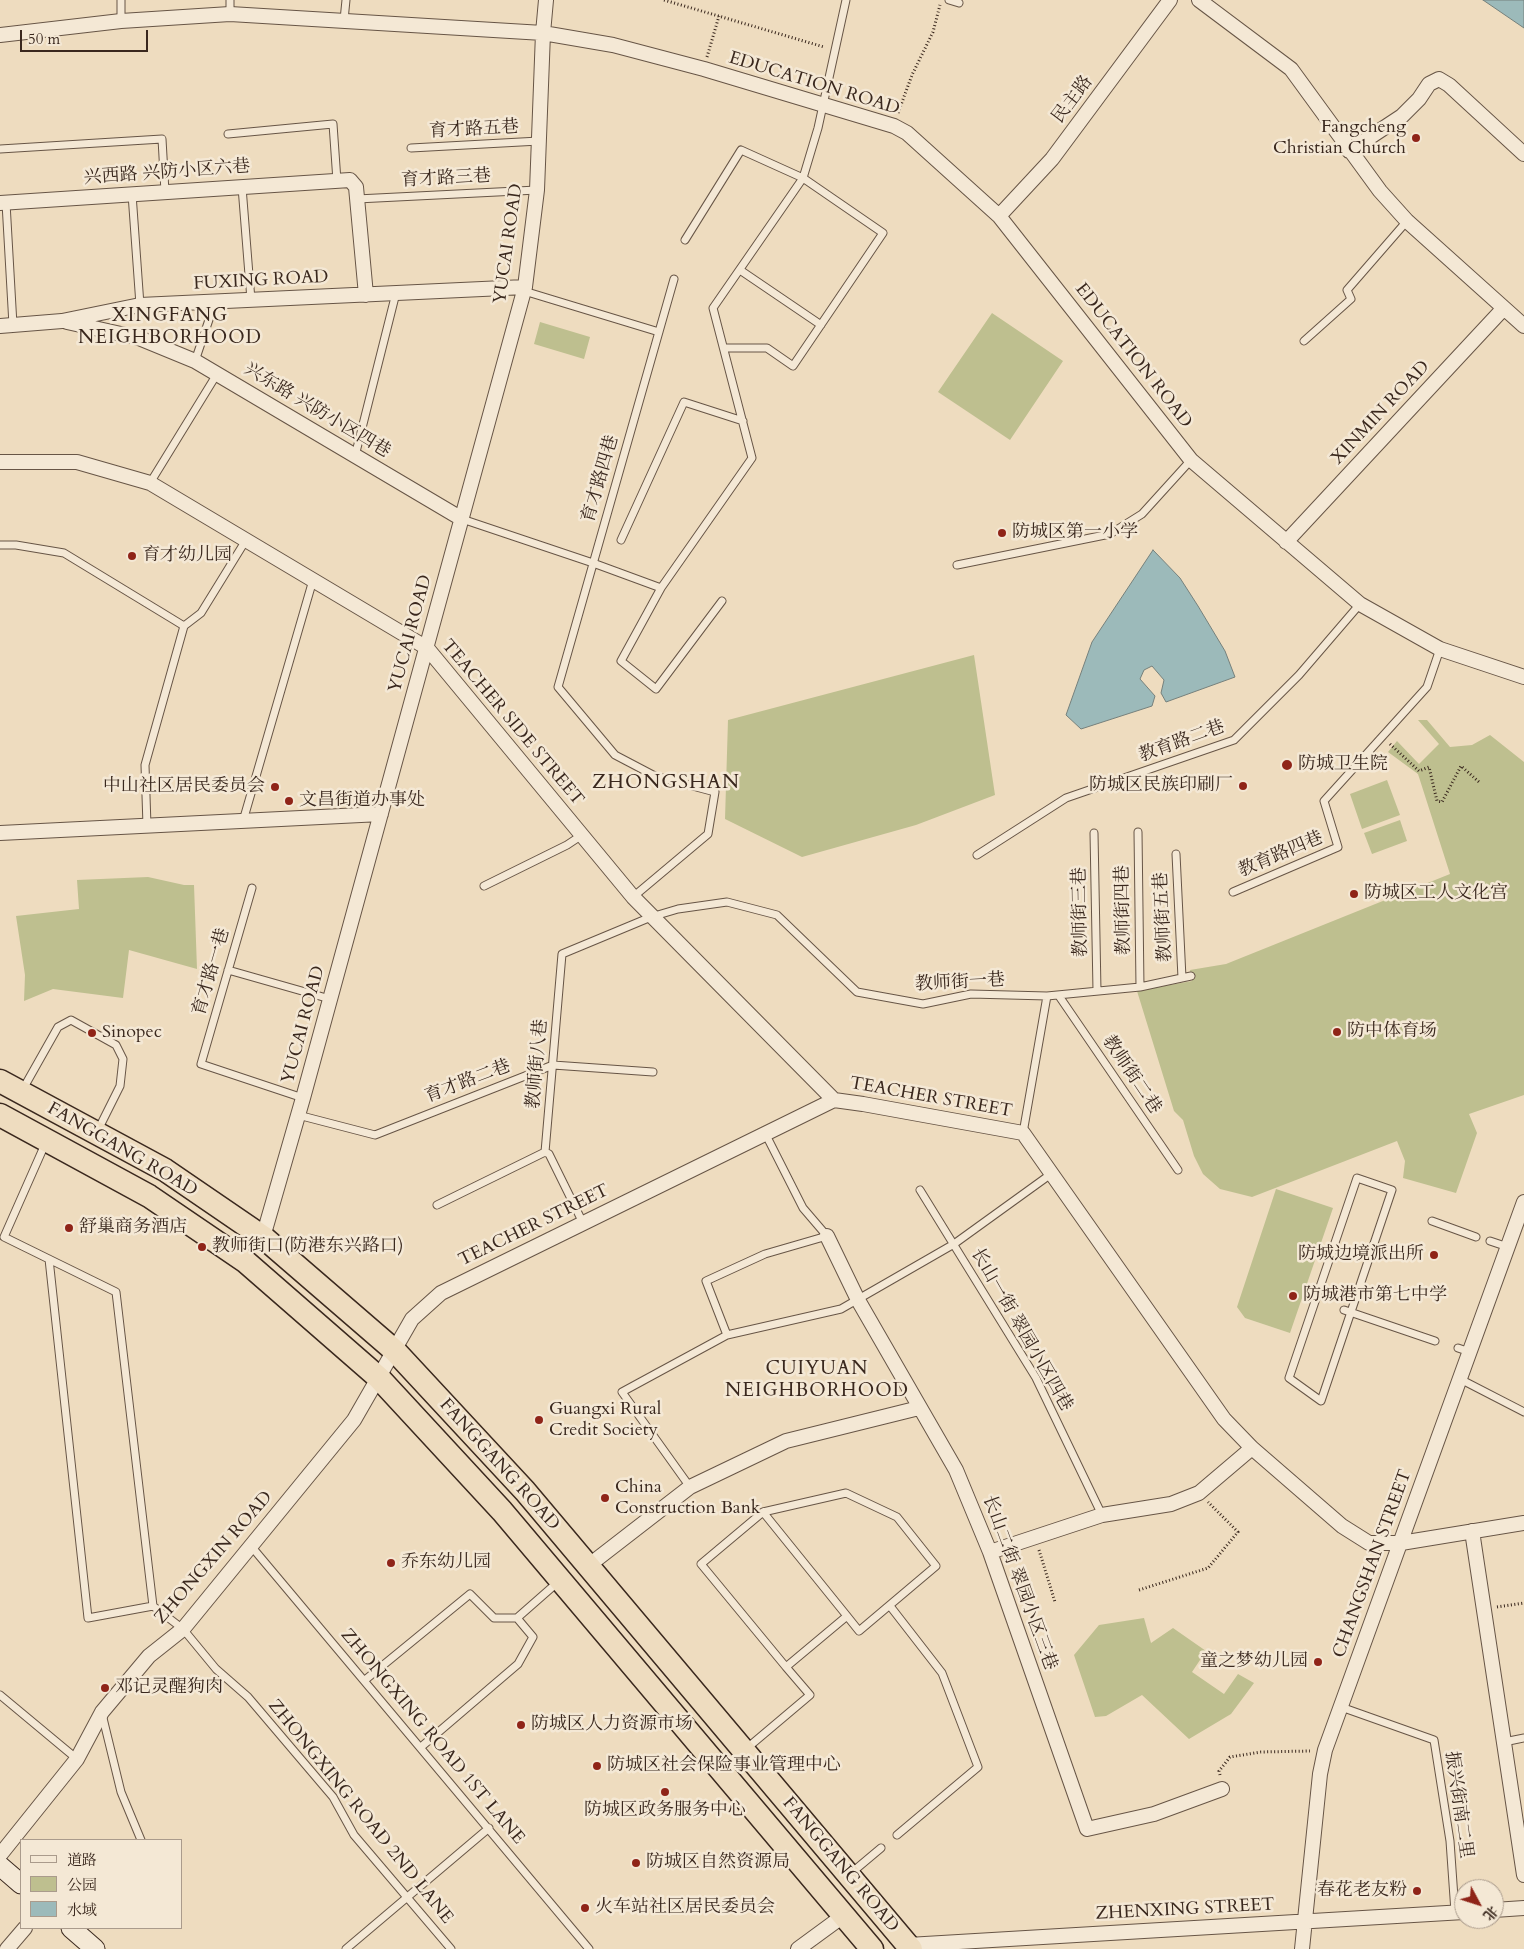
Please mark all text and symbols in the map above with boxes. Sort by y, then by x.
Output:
scale bar [22,20,150,52]
text: 50 m [28,29,60,49]
street label: EDUCATION ROAD [726,48,902,120]
street label: 民主路 [1048,72,1098,128]
street label: 育才路五巷 [428,117,520,143]
place label: Fangcheng Christian Church [1273,117,1406,160]
marker: Fangcheng Christian Church [1410,132,1422,144]
street label: 兴西路 兴防小区六巷 [83,156,251,190]
street label: 育才路三巷 [400,166,492,192]
street label: YUCAI ROAD [490,183,528,305]
street label: FUXING ROAD [193,267,329,295]
street label: EDUCATION ROAD [1070,279,1196,433]
district label: XINGFANG NEIGHBORHOOD [76,306,264,350]
street label: XINMIN ROAD [1327,356,1435,470]
street label: 兴东路 兴防小区四巷 [240,359,394,463]
street label: 育才路四巷 [578,433,624,525]
place label: 防城区第一小学 [1012,522,1138,544]
marker: 防城区第一小学 [996,527,1008,539]
place label: 育才幼儿园 [142,545,232,567]
marker: 育才幼儿园 [126,550,138,562]
street label: YUCAI ROAD [385,573,437,695]
street label: TEACHER SIDE STREET [436,636,588,810]
street label: 教育路二巷 [1136,716,1228,768]
place label: 防城卫生院 [1298,754,1388,776]
marker: 防城卫生院 [1280,758,1294,772]
district label: ZHONGSHAN [591,771,741,795]
place label: 防城区民族印刷厂 [1089,775,1233,797]
place label: 中山社区居民委员会 [103,776,265,798]
marker: 防城区民族印刷厂 [1237,780,1249,792]
marker: 中山社区居民委员会 [269,781,281,793]
place label: 文昌街道办事处 [299,790,425,812]
marker: 文昌街道办事处 [283,795,295,807]
street label: 教育路四巷 [1235,827,1327,883]
street label: 教师街四巷 [1112,865,1136,955]
street label: 教师街三巷 [1069,867,1093,957]
street label: 教师街五巷 [1151,871,1177,963]
place label: 防城区工人文化宫 [1364,883,1508,905]
marker: 防城区工人文化宫 [1348,888,1360,900]
street label: 育才路一巷 [189,926,235,1018]
street label: YUCAI ROAD [278,964,330,1086]
street label: 教师街一巷 [914,970,1006,996]
street label: 教师街八巷 [523,1018,553,1110]
place label: 防中体育场 [1347,1021,1437,1043]
place label: Sinopec [102,1022,162,1044]
marker: 防中体育场 [1331,1026,1343,1038]
marker: Sinopec [86,1027,98,1039]
street label: 教师街二巷 [1097,1032,1165,1118]
street label: 育才路二巷 [422,1056,514,1108]
street label: TEACHER STREET [848,1073,1014,1123]
street label: FANGGANG ROAD [43,1098,201,1202]
street label: TEACHER STREET [455,1180,613,1272]
place label: 舒巢商务酒店 [79,1217,187,1239]
marker: 舒巢商务酒店 [63,1222,75,1234]
place label: 教师街口(防港东兴路口) [212,1236,403,1258]
marker: 教师街口(防港东兴路口) [196,1241,208,1253]
place label: 防城边境派出所 [1298,1244,1424,1266]
street label: 长山一街 翠园小区四巷 [965,1245,1077,1415]
marker: 防城边境派出所 [1428,1249,1440,1261]
place label: 防城港市第七中学 [1303,1285,1447,1307]
marker: 防城港市第七中学 [1287,1290,1299,1302]
district label: CUIYUAN NEIGHBORHOOD [723,1359,911,1403]
street label: FANGGANG ROAD [434,1395,564,1535]
place label: Guangxi Rural Credit Society [549,1399,661,1442]
marker: Guangxi Rural Credit Society [533,1414,545,1426]
street label: CHANGSHAN STREET [1329,1467,1417,1661]
place label: China Construction Bank [615,1477,761,1520]
street label: ZHONGXIN ROAD [150,1487,278,1629]
marker: China Construction Bank [599,1492,611,1504]
street label: 长山二街 翠园小区三巷 [977,1492,1061,1674]
place label: 乔东幼儿园 [401,1552,491,1574]
marker: 乔东幼儿园 [385,1557,397,1569]
street label: ZHONGXING ROAD 1ST LANE [336,1625,528,1849]
place label: 童之梦幼儿园 [1200,1651,1308,1673]
marker: 童之梦幼儿园 [1312,1656,1324,1668]
place label: 邓记灵醒狗肉 [115,1677,223,1699]
marker: 邓记灵醒狗肉 [99,1682,111,1694]
street label: ZHONGXING ROAD 2ND LANE [263,1696,457,1928]
place label: 防城区人力资源市场 [531,1714,693,1736]
marker: 防城区人力资源市场 [515,1719,527,1731]
street label: 振兴街南二里 [1440,1750,1476,1860]
place label: 防城区社会保险事业管理中心 [607,1755,841,1777]
marker: 防城区社会保险事业管理中心 [591,1760,603,1772]
marker: 防城区政务服务中心 [659,1786,671,1798]
street label: FANGGANG ROAD [777,1793,903,1937]
place label: 防城区政务服务中心 [584,1800,746,1822]
legend [20,1839,182,1929]
text: 道路 [67,1850,97,1870]
place label: 防城区自然资源局 [646,1852,790,1874]
marker: 防城区自然资源局 [630,1857,642,1869]
text: 公园 [67,1875,97,1895]
north arrow [1454,1879,1504,1929]
place label: 春花老友粉 [1317,1880,1407,1902]
marker: 春花老友粉 [1411,1885,1423,1897]
street label: ZHENXING STREET [1095,1895,1275,1925]
place label: 火车站社区居民委员会 [595,1897,775,1919]
text: 水域 [67,1900,97,1920]
marker: 火车站社区居民委员会 [579,1902,591,1914]
text: 北 [1478,1902,1502,1925]

